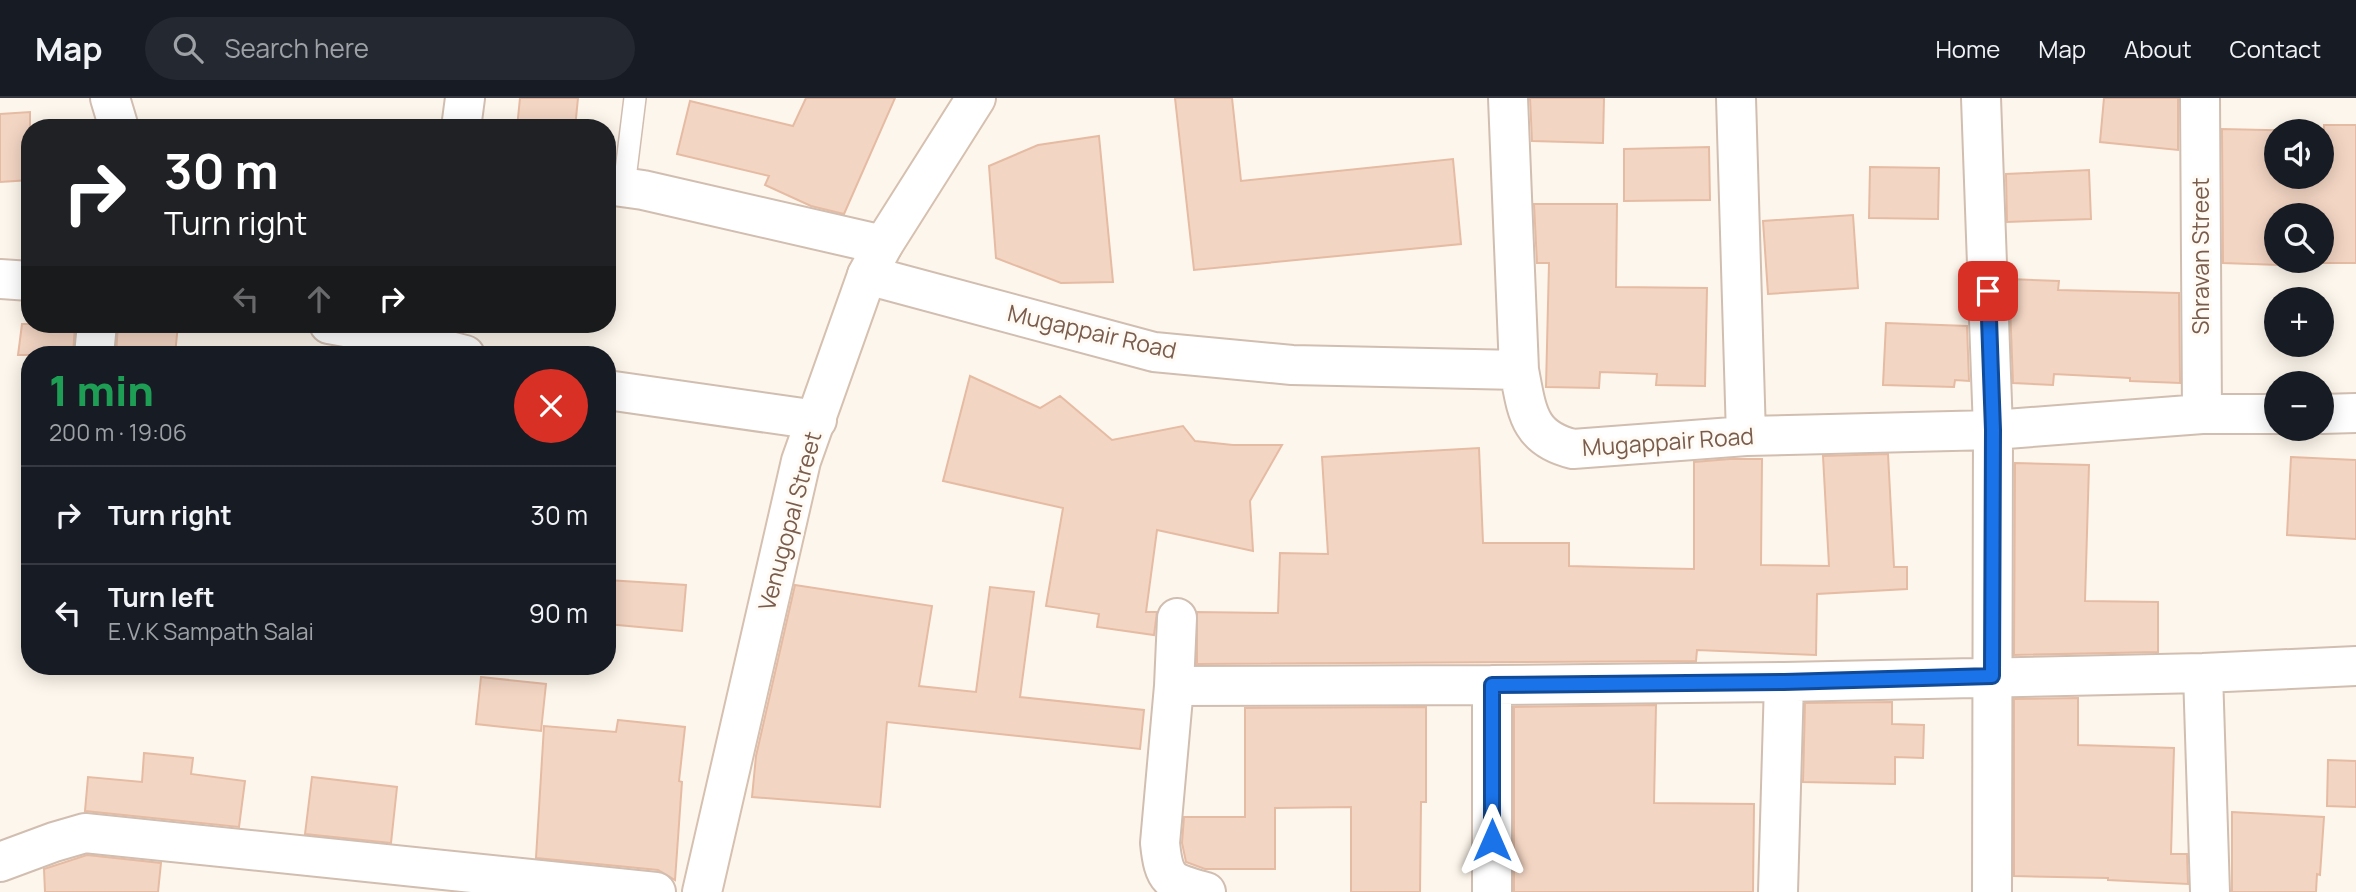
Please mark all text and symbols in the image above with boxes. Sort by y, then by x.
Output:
search box [145,17,635,80]
text: Map [35,26,103,71]
icon: search [169,29,207,67]
text: Search here [225,30,369,66]
text: Home [1935,32,2000,65]
text: Map [2038,32,2086,65]
text: About [2124,32,2192,65]
text: Contact [2230,32,2321,65]
map controls [2264,119,2334,441]
button: sound [2264,119,2334,189]
text: 30 m [164,137,279,204]
icon: right [49,147,140,238]
street label: Shravan Street [2184,177,2216,335]
text: Turn right [164,201,307,245]
button: search [2264,203,2334,273]
pin [1958,261,2018,321]
icon: arrive [1969,272,2007,310]
icon: left [227,280,265,318]
icon: ahead [300,280,338,318]
icon: right [373,280,411,318]
button: + [2264,287,2334,357]
street label: Mugappair Road [1005,296,1180,366]
text: 1 min [49,361,154,419]
button: close [514,369,588,443]
button: − [2264,371,2334,441]
text: 200 m · 19:06 [49,416,187,448]
street label: Mugappair Road [1581,419,1755,463]
street label: Venugopal Street [750,428,828,614]
icon: right [49,496,87,534]
text: Turn right [108,497,232,533]
text: 30 m [531,497,588,533]
text: Turn left [108,579,215,615]
icon: left [49,594,87,632]
text: 90 m [529,595,588,631]
text: E.V.K Sampath Salai [108,615,314,647]
position arrow [1455,803,1529,877]

